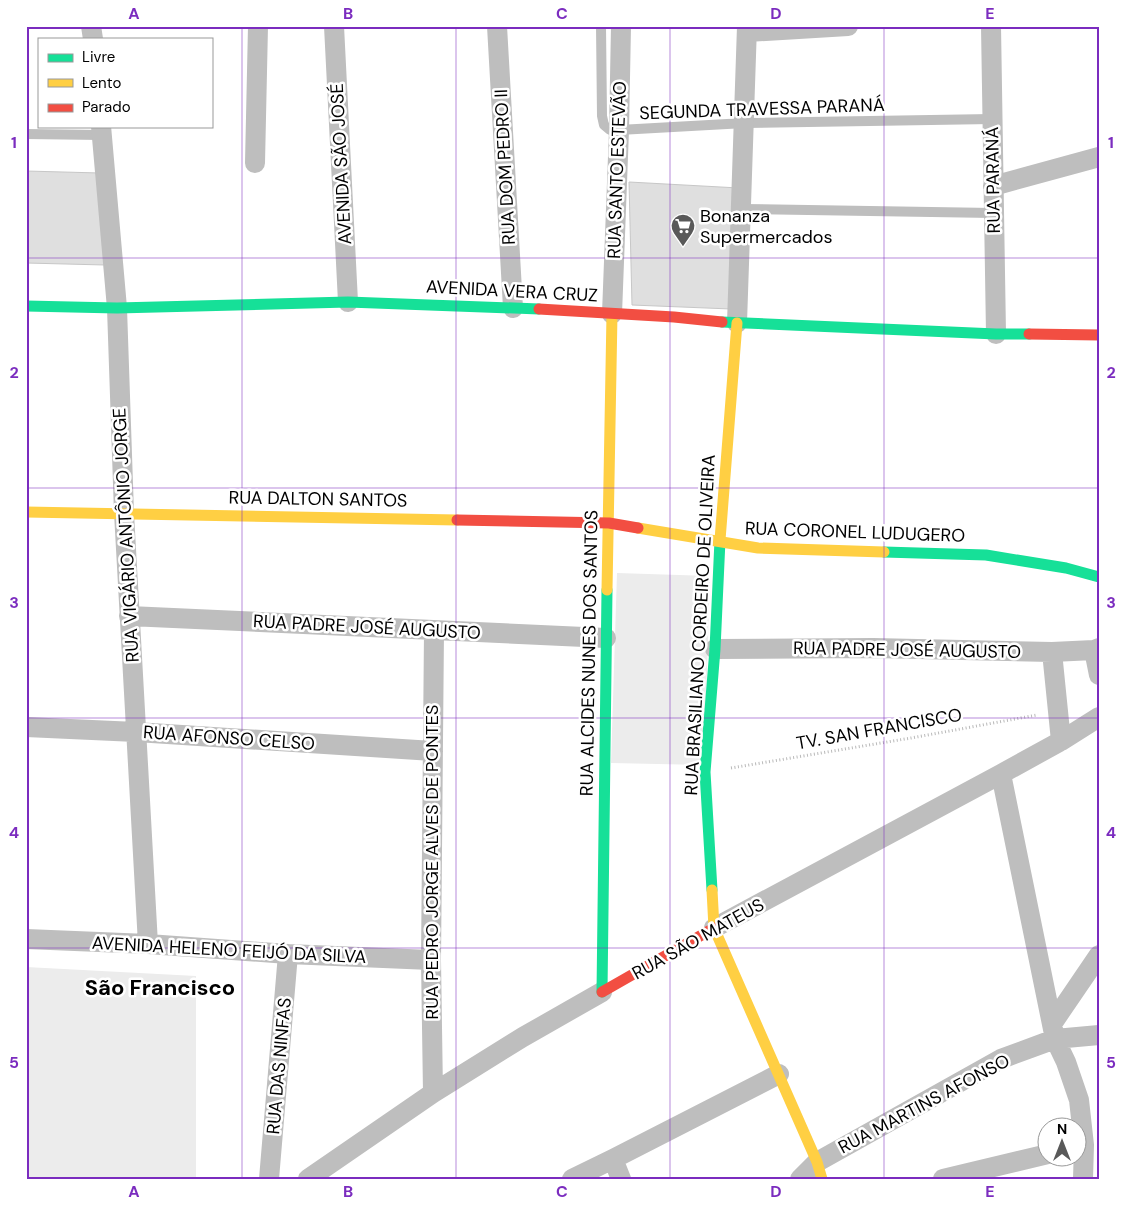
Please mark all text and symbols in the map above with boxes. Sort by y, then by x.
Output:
text: A [128,3,140,24]
text: B [343,3,353,24]
text: C [556,3,568,24]
text: D [770,3,782,24]
text: E [985,3,995,24]
legend [38,38,212,128]
text: Livre [82,47,115,67]
text: Lento [82,73,121,93]
street label: RUA SANTO ESTEVÃO [602,81,632,259]
street label: AVENIDA SÃO JOSÉ [325,83,357,245]
street label: RUA DOM PEDRO II [489,89,521,245]
street label: SEGUNDA TRAVESSA PARANÁ [639,93,885,125]
text: Parado [82,97,131,117]
street label: RUA PARANÁ [980,126,1006,233]
text: 1 [11,132,17,153]
text: 1 [1108,132,1114,153]
place label: Bonanza Supermercados [700,204,833,249]
supermarket icon: Bonanza Supermercados [670,213,696,247]
street label: AVENIDA VERA CRUZ [425,275,599,307]
text: 2 [9,362,19,383]
text: 2 [1106,362,1116,383]
street label: RUA VIGÁRIO ANTÔNIO JORGE [107,407,145,663]
street label: RUA BRASILIANO CORDEIRO DE OLIVEIRA [679,454,721,796]
street label: RUA DALTON SANTOS [228,485,408,513]
street label: RUA ALCIDES NUNES DOS SANTOS [575,510,603,796]
street label: RUA CORONEL LUDUGERO [744,516,966,548]
text: 3 [9,592,19,613]
text: 3 [1106,592,1116,613]
street label: RUA PADRE JOSÉ AUGUSTO [253,609,482,645]
street label: RUA PADRE JOSÉ AUGUSTO [793,636,1021,664]
street label: TV. SAN FRANCISCO [794,703,964,755]
street label: RUA PEDRO JORGE ALVES DE PONTES [420,705,444,1019]
street label: RUA AFONSO CELSO [142,720,316,756]
text: 4 [9,822,19,843]
text: 4 [1106,822,1116,843]
street label: RUA SÃO MATEUS [628,893,768,985]
street label: AVENIDA HELENO FEIJÓ DA SILVA [91,931,367,969]
district label: São Francisco [85,973,235,1002]
street label: RUA DAS NINFAS [261,997,297,1135]
street label: RUA MARTINS AFONSO [834,1049,1014,1159]
text: 5 [9,1052,19,1073]
text: 5 [1106,1052,1116,1073]
north arrow [1038,1118,1088,1168]
text: N [1057,1120,1067,1138]
text: A [128,1181,140,1202]
text: B [343,1181,353,1202]
text: C [556,1181,568,1202]
text: D [770,1181,782,1202]
text: E [985,1181,995,1202]

